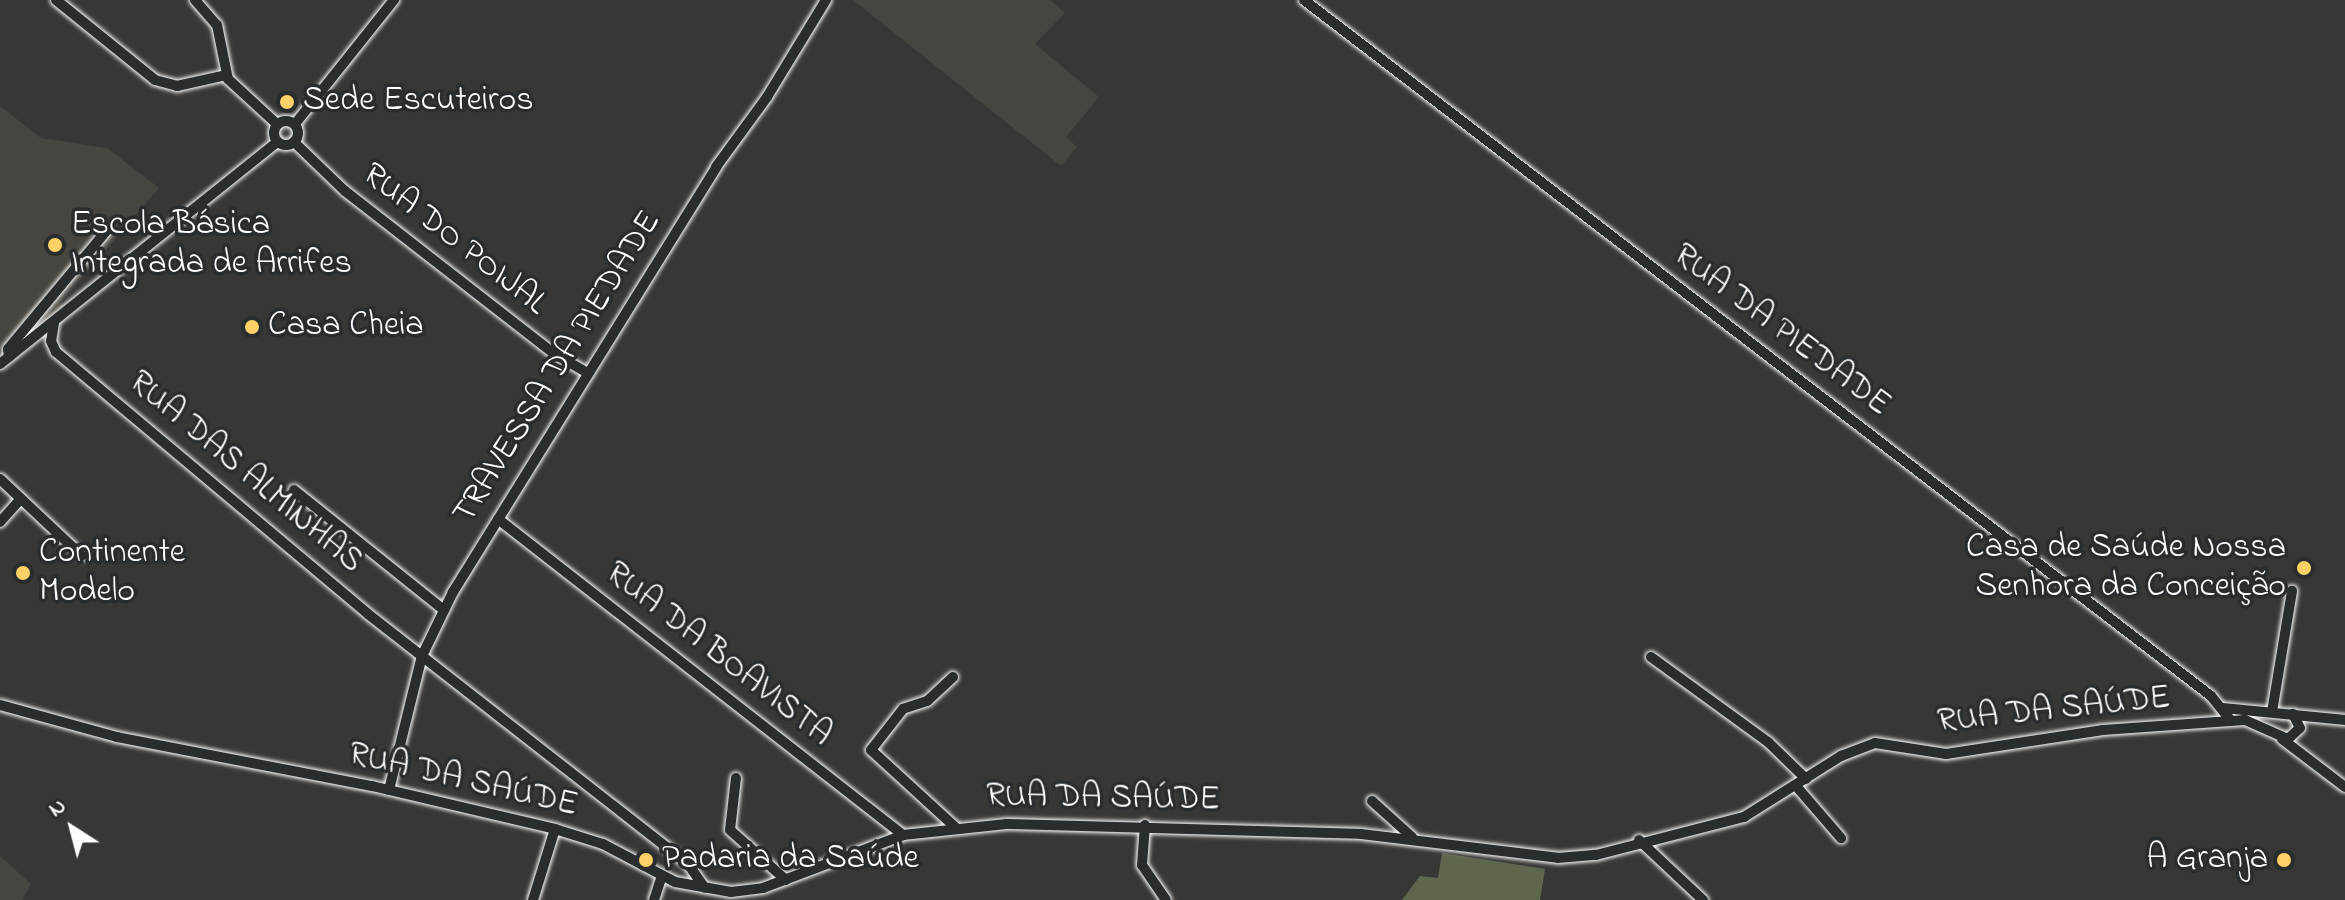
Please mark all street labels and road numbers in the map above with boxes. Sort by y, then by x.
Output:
street label: RUA DO POIJAL [353,155,555,325]
street label: TRAVESSA DA PIEDADE [445,204,671,532]
street label: RUA DA PIEDADE [1664,236,1898,426]
street label: RUA DAS ALMINHAS [119,363,371,583]
street label: RUA DA BOAVISTA [596,554,840,756]
street label: RUA DA SAÚDE [1936,678,2172,744]
street label: RUA DA SAÚDE [344,735,582,827]
street label: RUA DA SAÚDE [986,777,1220,821]

